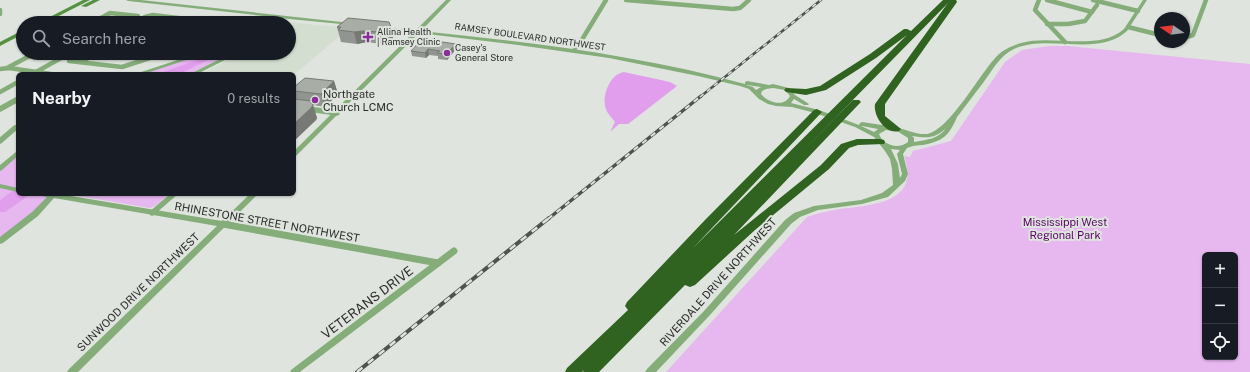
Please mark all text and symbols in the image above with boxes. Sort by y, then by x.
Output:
north arrow [1154,12,1190,48]
search box [16,16,296,60]
street label: RAMSEY BOULEVARD NORTHWEST [454,20,607,53]
place label: Allina Health | Ramsey Clinic [377,26,440,47]
icon: search [30,27,52,49]
text: Search here [62,30,146,47]
marker: Allina Health | Ramsey Clinic [362,31,374,43]
place label: Casey's General Store [455,42,513,63]
marker: Casey's General Store [442,48,452,58]
text: Nearby [32,88,91,108]
place label: Northgate Church LCMC [323,88,394,113]
text: 0 results [227,91,280,106]
marker: Northgate Church LCMC [310,95,320,105]
street label: RHINESTONE STREET NORTHWEST [174,200,361,244]
street label: RIVERDALE DRIVE NORTHWEST [657,215,779,348]
park label: Mississippi West Regional Park [1023,216,1107,241]
street label: SUNWOOD DRIVE NORTHWEST [75,230,202,354]
map controls [1202,252,1238,360]
button: + [1202,252,1238,288]
street label: VETERANS DRIVE [318,263,416,342]
button: − [1202,288,1238,324]
button: locate [1202,324,1238,360]

